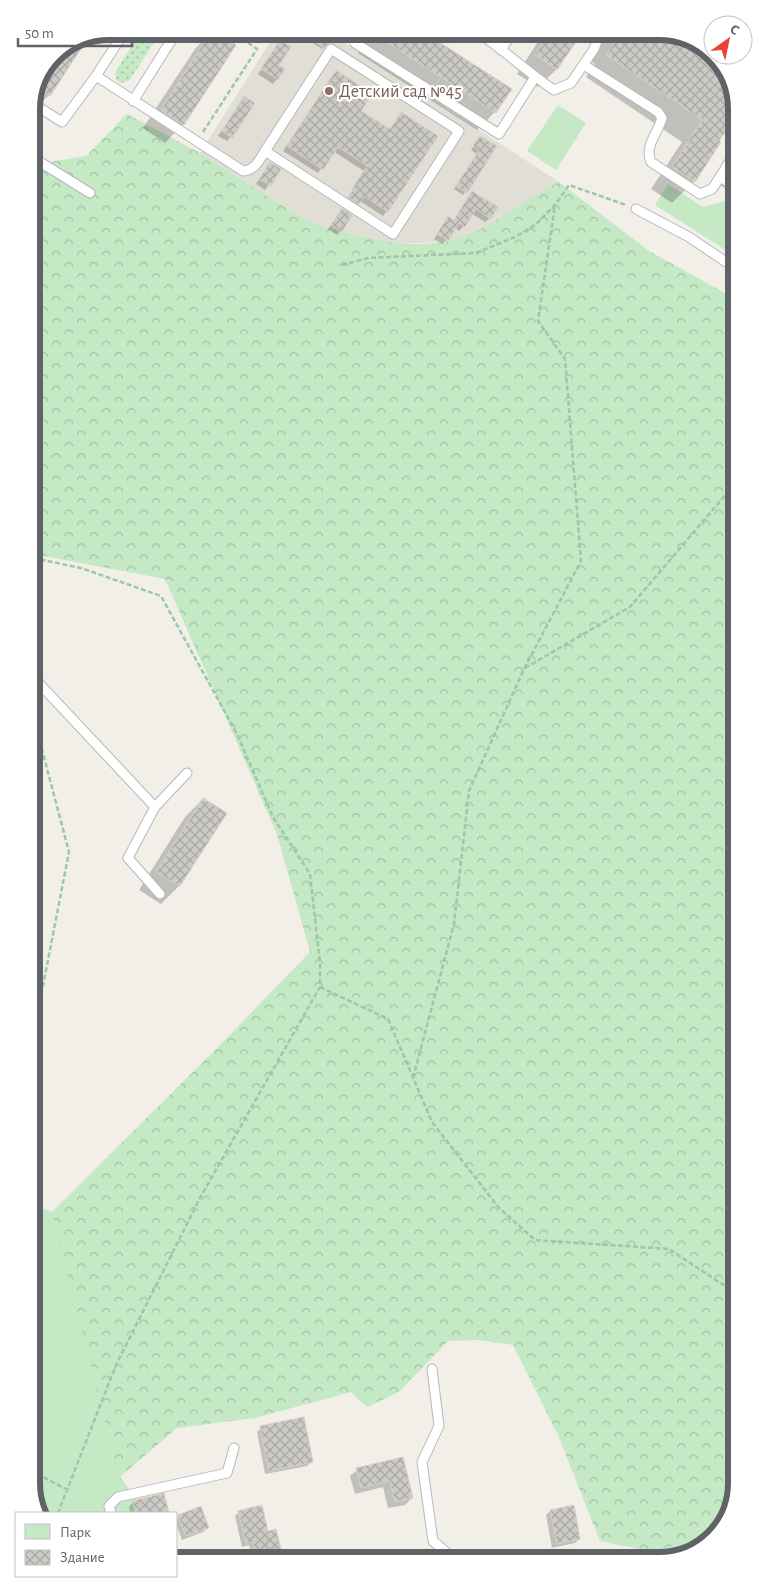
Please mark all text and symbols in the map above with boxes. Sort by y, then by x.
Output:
scale bar [18,15,131,47]
north arrow [703,15,753,65]
text: С [727,22,742,38]
text: 50 m [25,26,54,41]
place label: Детский сад №45 [339,83,462,101]
marker: Детский сад №45 [323,85,335,97]
legend [15,1512,178,1577]
text: Парк [60,1525,91,1540]
text: Здание [60,1550,105,1565]

